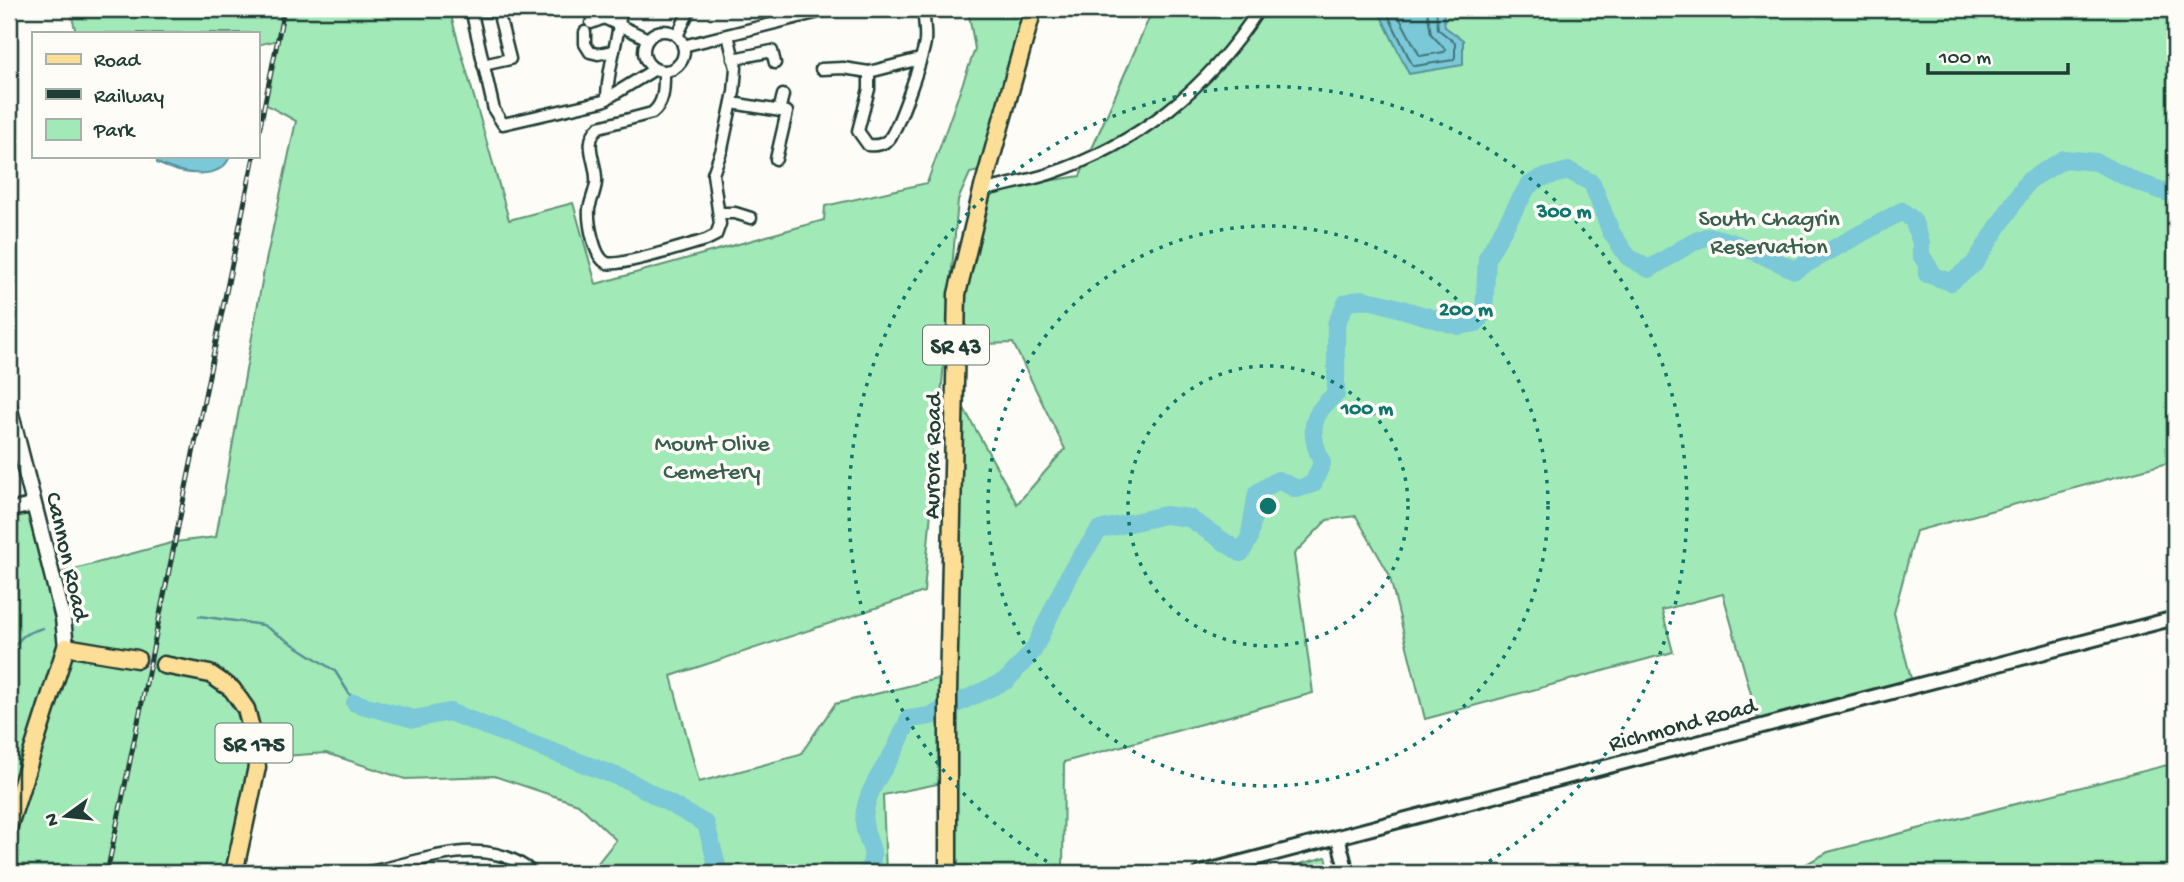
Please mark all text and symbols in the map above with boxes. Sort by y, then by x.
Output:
legend [32,32,259,158]
scale bar [1928,32,2068,76]
text: 100 m [1938,47,1991,72]
text: Road [94,50,142,75]
text: Railway [94,86,164,111]
text: Park [93,120,137,145]
text: 300 m [1536,201,1591,226]
park label: South Chagrin Reservation [1698,206,1840,263]
text: 200 m [1439,299,1493,324]
road number: SR 43 [923,326,989,364]
street label: Aurora Road [919,391,950,519]
text: 100 m [1340,398,1393,423]
park label: Mount Olive Cemetery [654,431,770,488]
street label: Cannon Road [37,490,95,626]
centre of rings [1256,494,1280,518]
street label: Richmond Road [1606,692,1762,760]
road number: SR 175 [216,723,292,762]
north arrow [32,780,102,850]
text: N [40,811,66,828]

